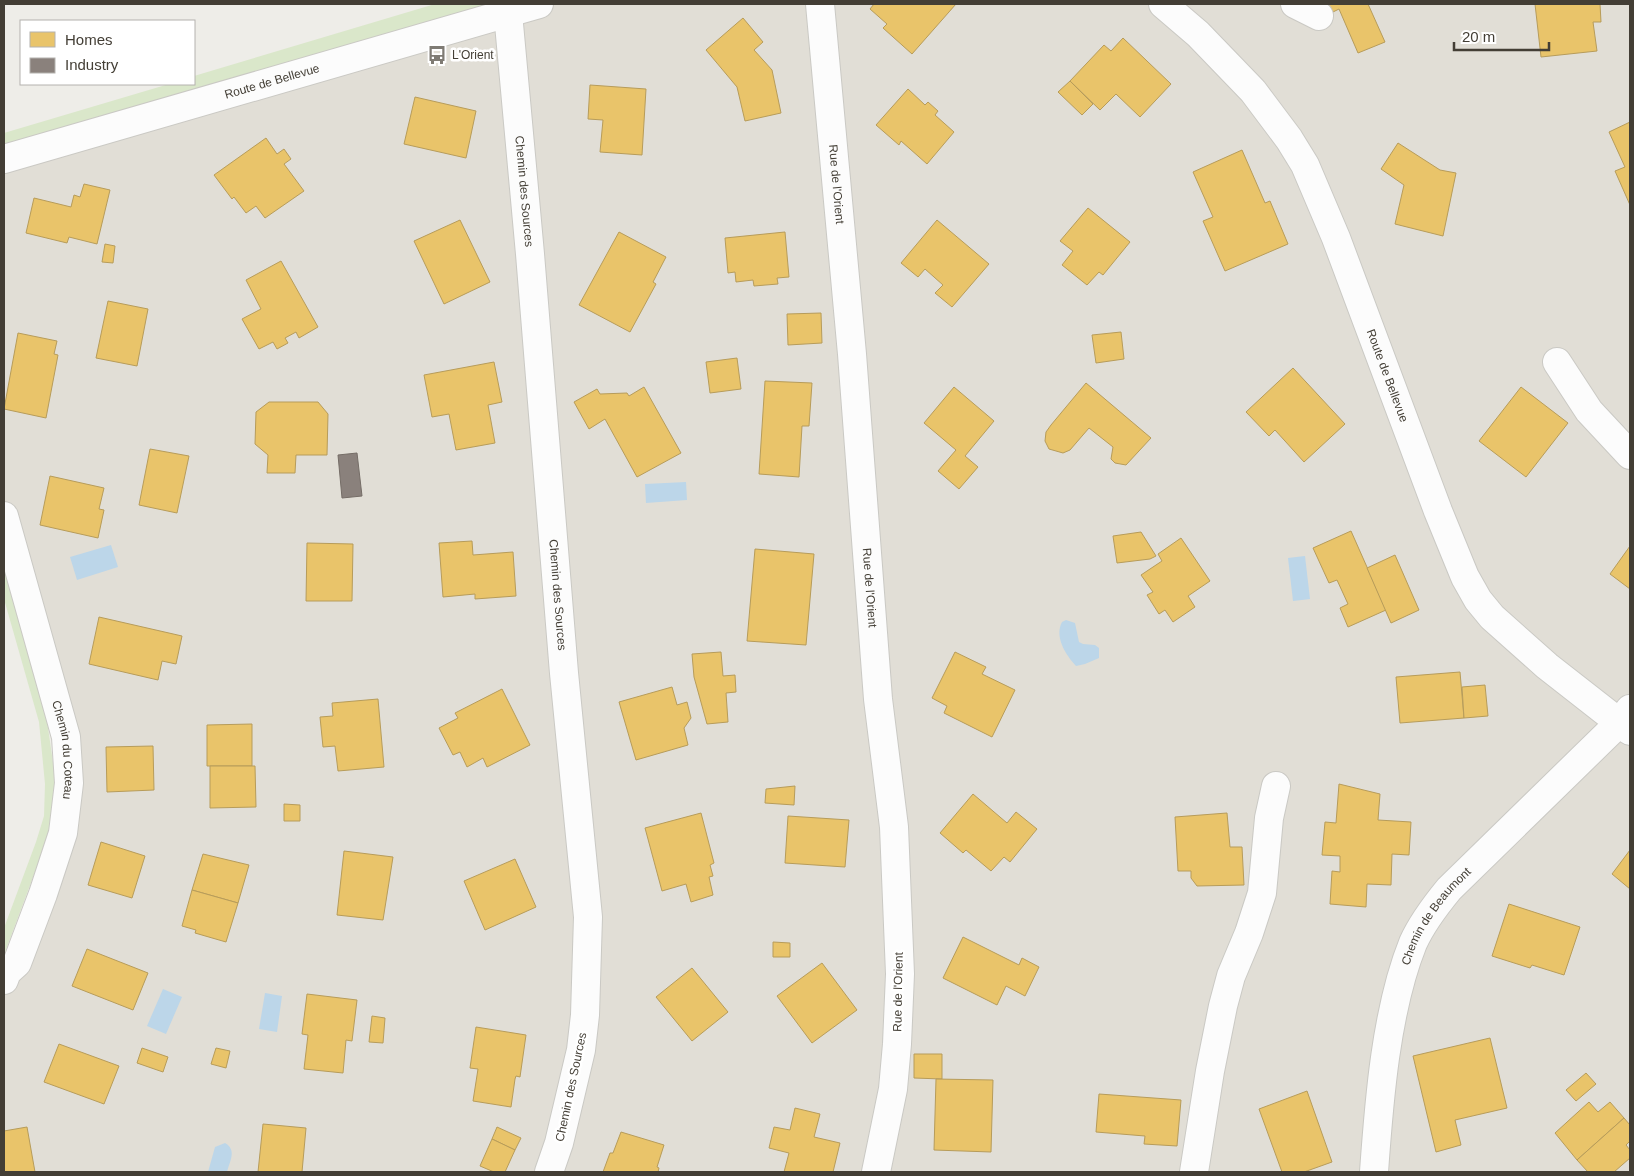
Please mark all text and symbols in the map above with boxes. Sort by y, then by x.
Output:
legend [20,20,195,85]
scale bar [1454,20,1549,52]
text: 20 m [1462,28,1495,45]
text: Homes [65,31,113,48]
bus stop icon: L'Orient [426,44,448,66]
place label: L'Orient [452,48,494,62]
text: Industry [65,56,119,73]
street label: Route de Bellevue [223,61,321,102]
street label: Chemin des Sources [512,135,536,247]
street label: Rue de l'Orient [826,144,847,225]
street label: Route de Bellevue [1364,327,1411,424]
street label: Chemin des Sources [546,539,569,651]
street label: Rue de l'Orient [860,548,880,629]
street label: Chemin du Coteau [49,699,76,800]
street label: Chemin de Beaumont [1398,864,1474,967]
street label: Rue de l'Orient [890,951,906,1032]
street label: Chemin des Sources [553,1031,589,1143]

